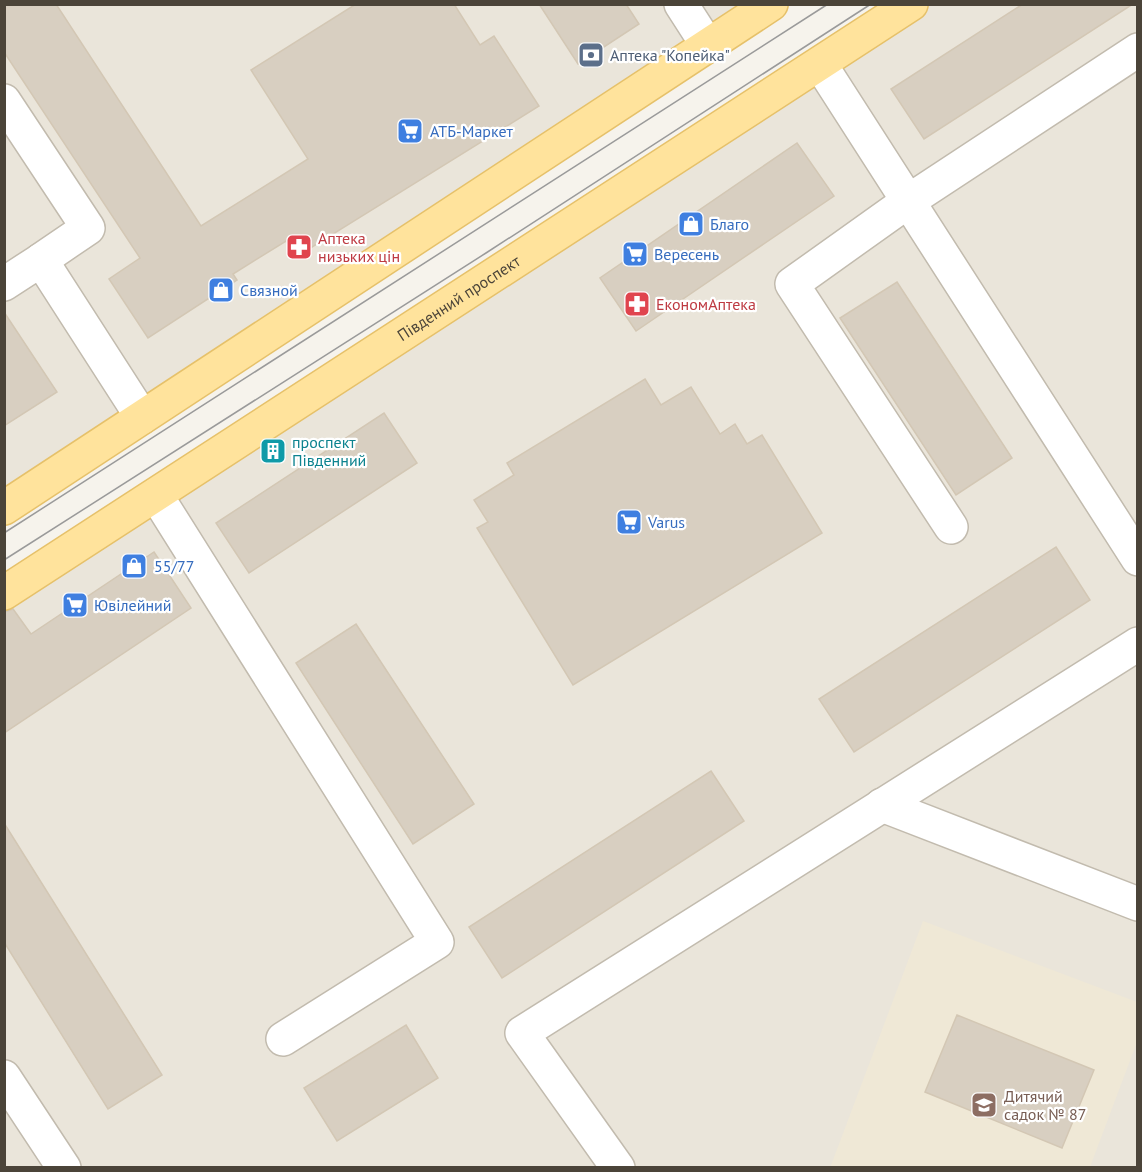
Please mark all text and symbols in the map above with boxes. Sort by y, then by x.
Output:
bank icon: Аптека "Копейка" [576,40,606,70]
place label: Аптека "Копейка" [610,45,730,65]
supermarket icon: АТБ-Маркет [395,116,425,146]
place label: АТБ-Маркет [430,121,514,141]
shop icon: Благо [676,209,706,239]
place label: Благо [710,214,749,234]
place label: Аптека низьких цін [318,228,400,266]
pharmacy icon: Аптека низьких цін [284,232,314,262]
supermarket icon: Вересень [620,239,650,269]
place label: Вересень [654,244,719,264]
street label: Південний проспект [393,250,524,345]
shop icon: Связной [206,275,236,305]
place label: Связной [240,280,298,300]
pharmacy icon: ЕкономАптека [622,289,652,319]
place label: ЕкономАптека [656,294,756,314]
place label: проспект Південний [292,432,366,470]
building icon: проспект Південний [258,436,288,466]
supermarket icon: Varus [614,507,644,537]
place label: Varus [647,512,685,532]
shop icon: 55/77 [119,551,149,581]
place label: 55/77 [154,556,195,576]
supermarket icon: Ювілейний [60,590,90,620]
place label: Ювілейний [94,595,172,615]
place label: Дитячий садок № 87 [1004,1086,1086,1124]
school or university icon: Дитячий садок № 87 [969,1090,999,1120]

